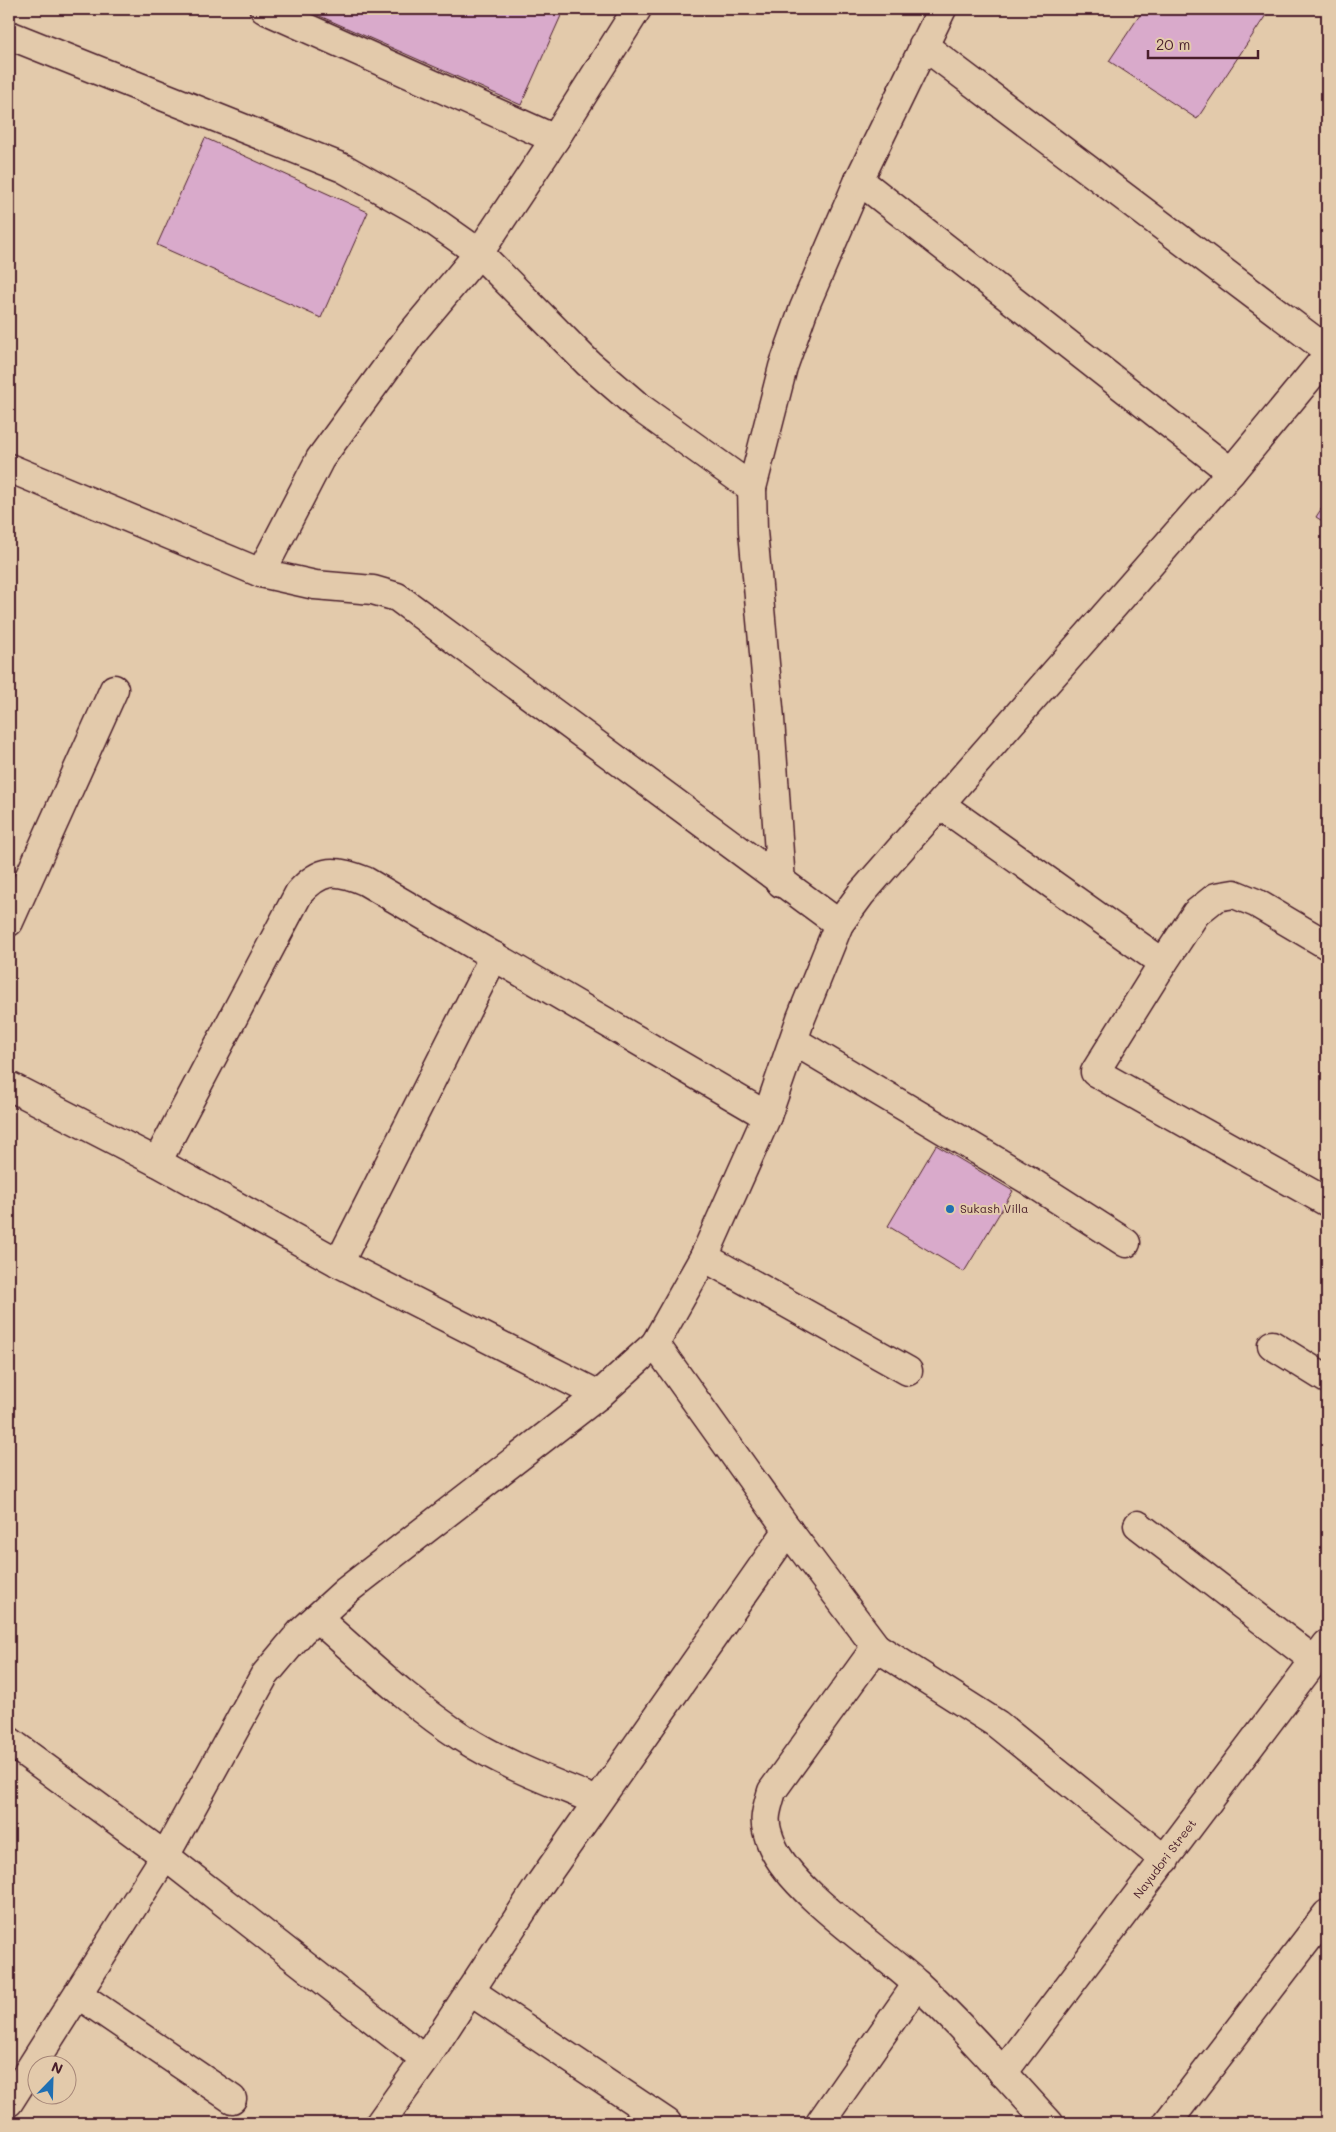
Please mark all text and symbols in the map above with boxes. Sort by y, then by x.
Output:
scale bar [1148,28,1258,60]
text: 20 m [1156,34,1190,54]
place label: Sukash Villa [960,1200,1029,1216]
marker: Sukash Villa [944,1203,956,1215]
street label: Nayudori Street [1129,1815,1199,1901]
north arrow [28,2054,78,2104]
text: N [49,2057,66,2078]

